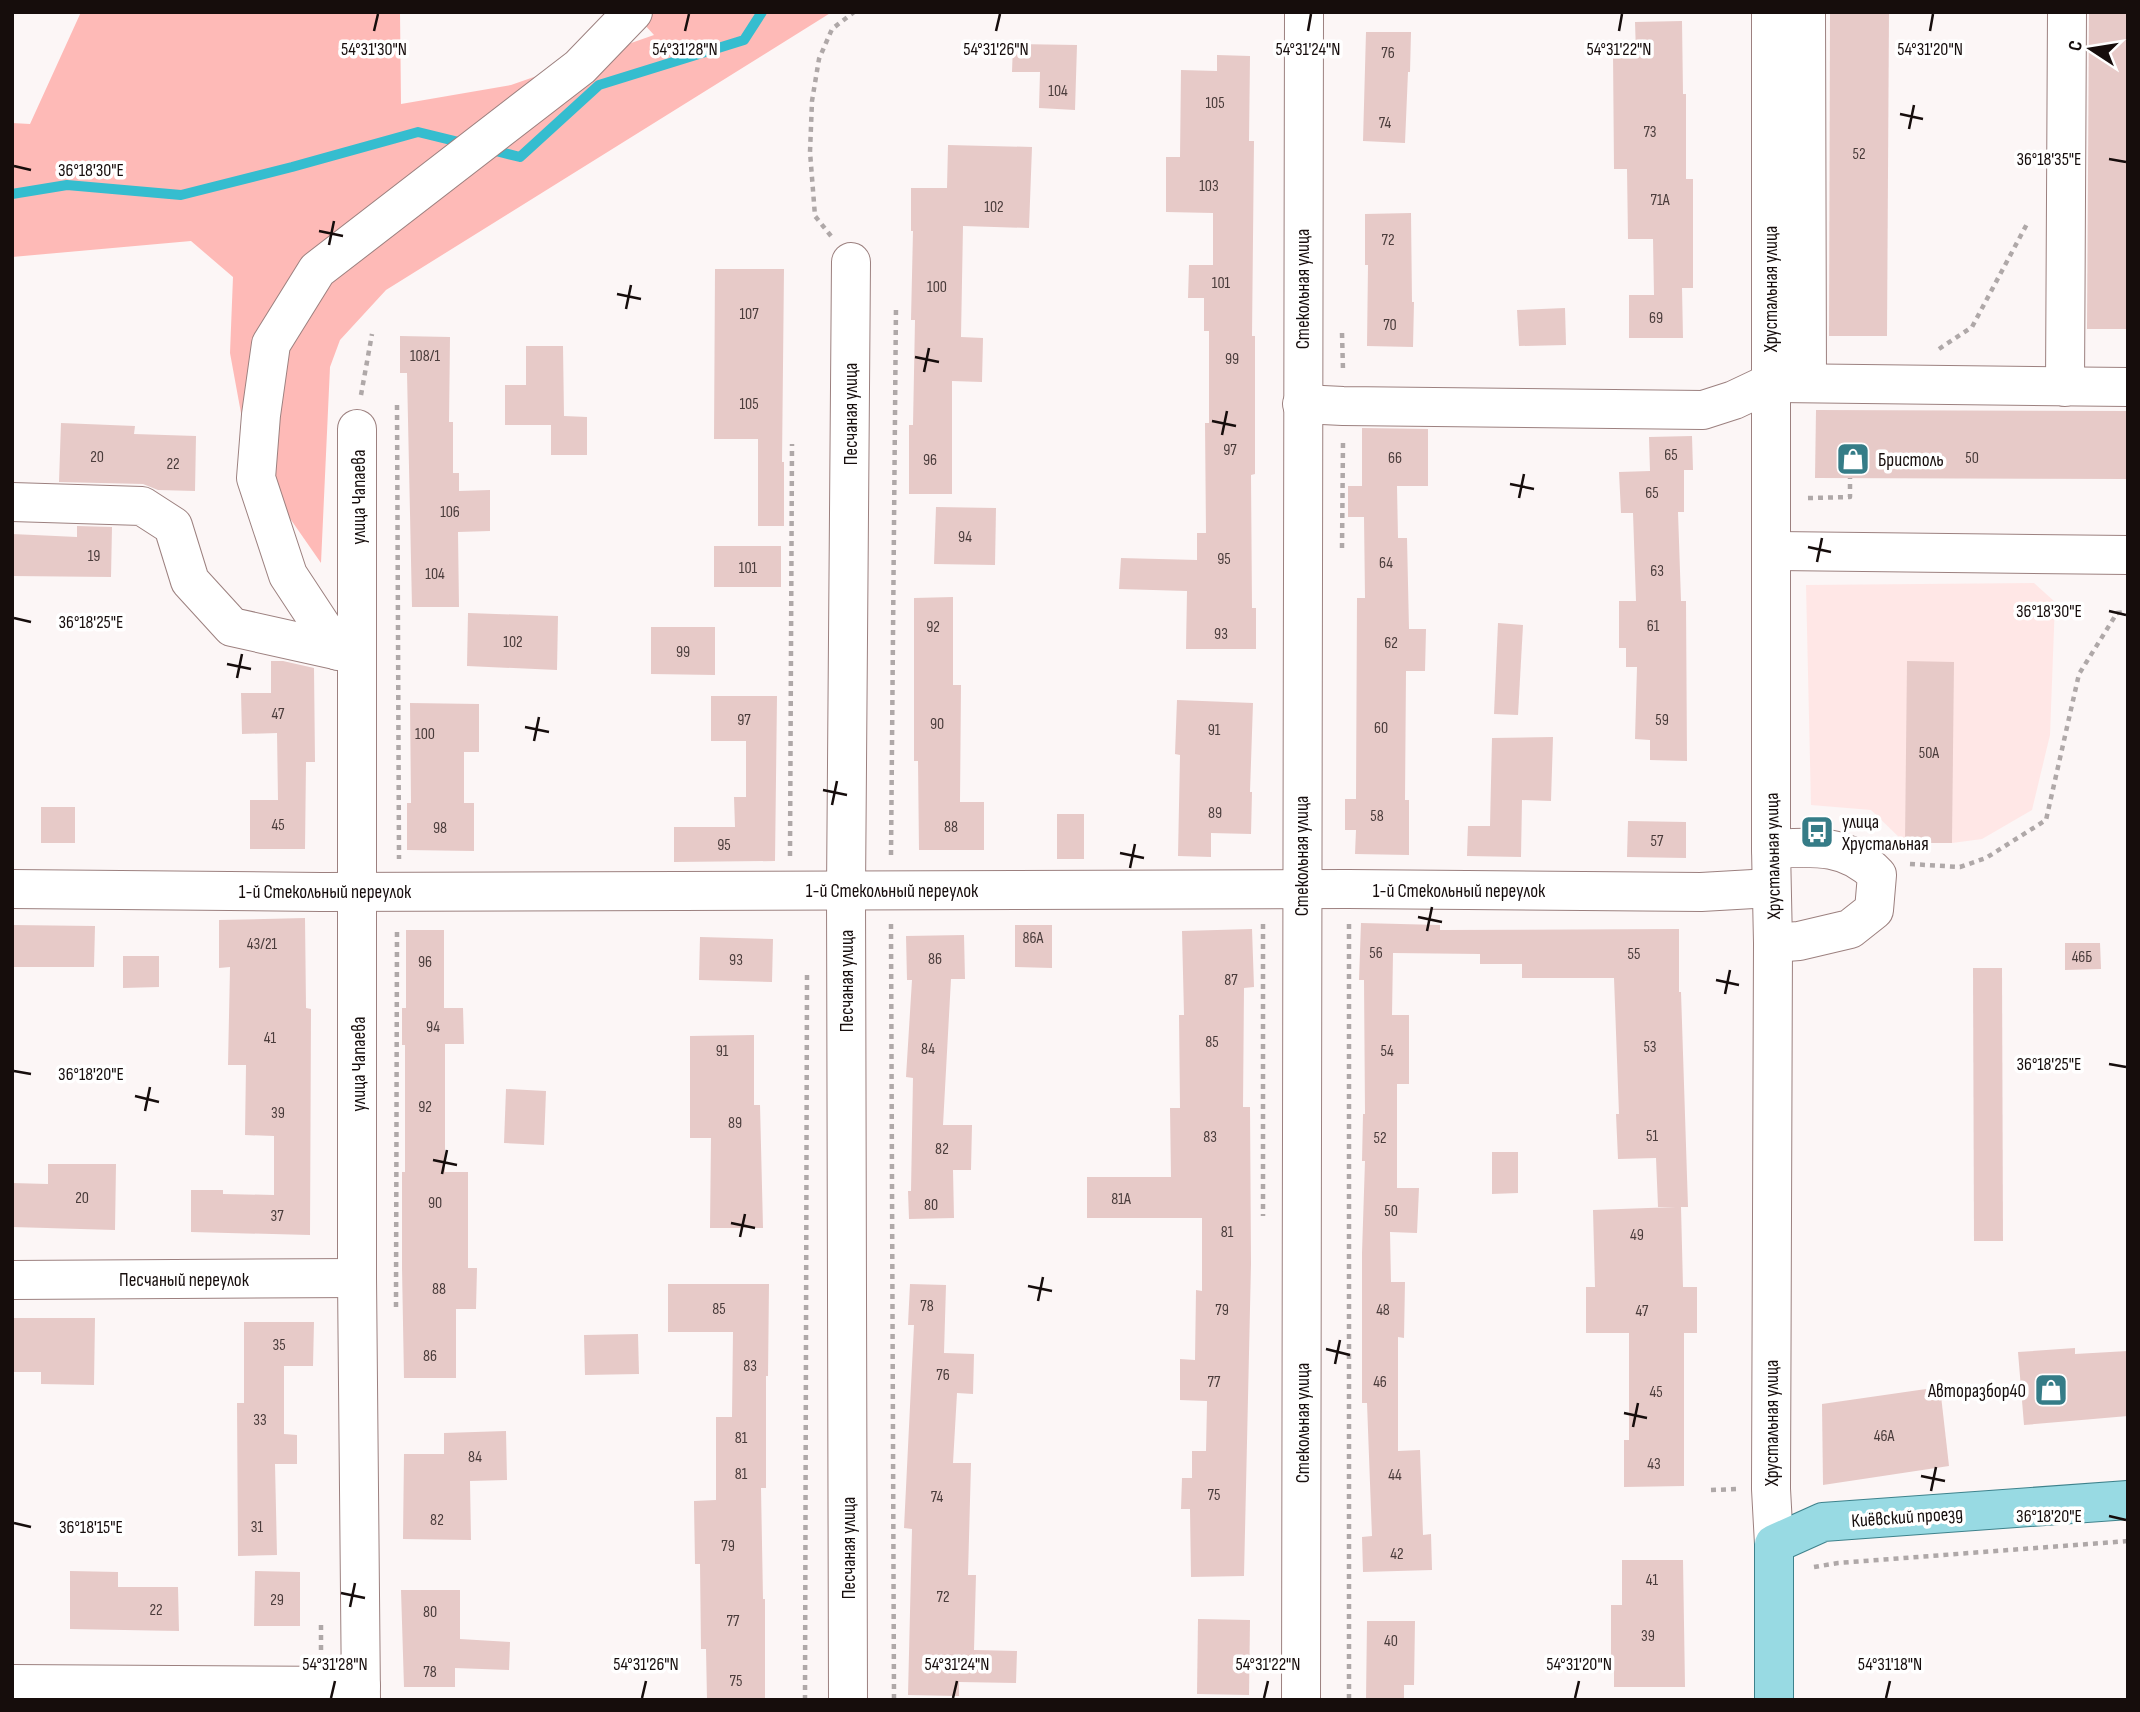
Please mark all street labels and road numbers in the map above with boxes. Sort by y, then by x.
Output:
street label: Хрустальная улица [1760,226,1783,353]
street label: Стекольная улица [1292,229,1315,349]
street label: Песчаная улица [840,363,863,465]
street label: улица Чапаева [348,450,371,544]
street label: Хрустальная улица [1761,792,1786,921]
street label: Стекольная улица [1291,796,1314,916]
street label: 1-й Стекольный переулок [806,880,979,903]
street label: 1-й Стекольный переулок [1373,880,1546,903]
street label: 1-й Стекольный переулок [239,881,412,904]
street label: Песчаная улица [836,930,859,1032]
street label: улица Чапаева [348,1017,371,1111]
street label: Песчаный переулок [119,1269,250,1292]
street label: Хрустальная улица [1761,1360,1784,1487]
street label: Стекольная улица [1292,1363,1315,1483]
street label: Песчаная улица [838,1497,861,1599]
street label: Киёвский проезд [1850,1502,1964,1533]

